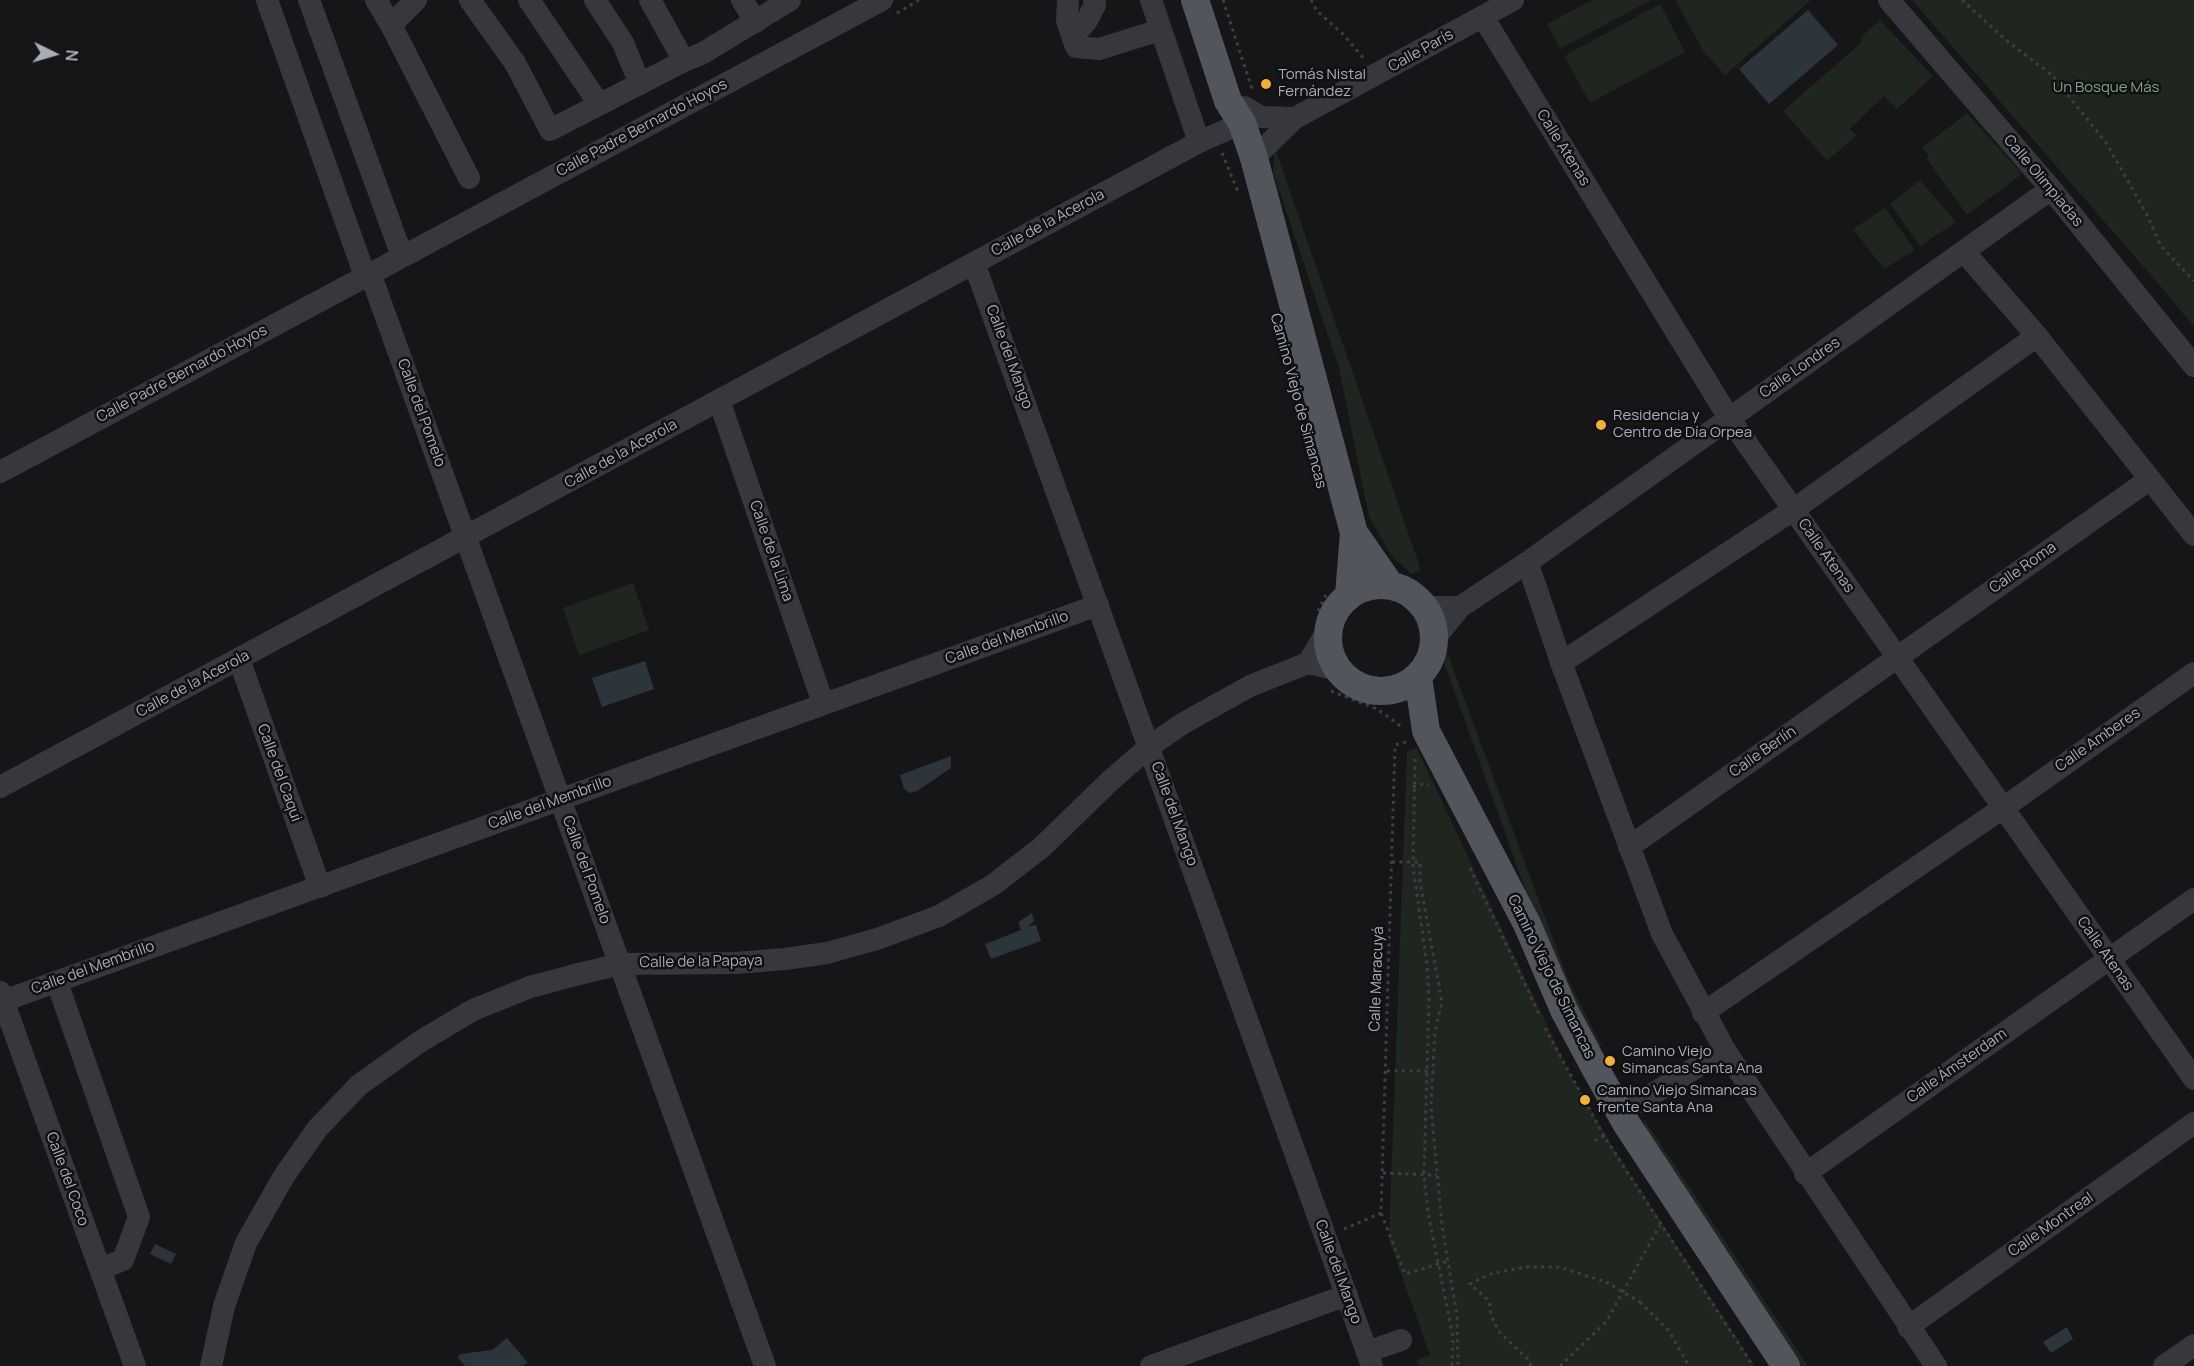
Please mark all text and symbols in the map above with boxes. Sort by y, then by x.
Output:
north arrow [24,24,84,84]
street label: Calle París [1385,26,1457,76]
text: N [60,49,83,62]
place label: Tomás Nistal Fernández [1278,66,1366,101]
street label: Calle Padre Bernardo Hoyos [554,75,730,181]
marker: Tomás Nistal Fernández [1259,77,1273,91]
park label: Un Bosque Más [2053,79,2159,97]
street label: Calle Atenas [1532,107,1594,189]
street label: Calle Olimpiadas [1999,131,2087,231]
street label: Calle de la Acerola [988,186,1108,260]
street label: Calle del Mango [982,302,1036,412]
street label: Camino Viejo de Simancas [1266,312,1330,490]
street label: Calle Padre Bernardo Hoyos [94,321,270,427]
street label: Calle Londres [1756,334,1844,402]
street label: Calle del Pomelo [393,357,449,469]
place label: Residencia y Centro de Día Orpea [1613,407,1752,442]
street label: Calle de la Acerola [562,416,680,492]
marker: Residencia y Centro de Día Orpea [1594,418,1608,432]
street label: Calle de la Lima [745,498,797,604]
street label: Calle Atenas [1794,515,1858,597]
street label: Calle Roma [1986,538,2060,598]
street label: Calle del Membrillo [943,607,1071,669]
street label: Calle de la Acerola [133,647,253,721]
street label: Calle Amberes [2052,704,2144,776]
street label: Calle del Caqui [253,722,305,824]
street label: Calle Berlín [1726,723,1800,781]
street label: Calle del Mango [1147,759,1201,869]
street label: Calle del Membrillo [486,772,614,834]
street label: Calle del Pomelo [558,814,614,926]
street label: Camino Viejo de Simancas [1503,892,1599,1062]
street label: Calle Atenas [2073,913,2137,995]
street label: Calle Maracuyá [1366,926,1388,1032]
street label: Calle del Membrillo [29,937,157,999]
street label: Calle de la Papaya [639,952,763,972]
street label: Calle Ámsterdam [1904,1025,2010,1107]
place label: Camino Viejo Simancas Santa Ana [1622,1043,1763,1078]
marker: Camino Viejo Simancas Santa Ana [1603,1054,1617,1068]
place label: Camino Viejo Simancas frente Santa Ana [1597,1082,1757,1117]
marker: Camino Viejo Simancas frente Santa Ana [1578,1093,1592,1107]
street label: Calle del Coco [42,1130,92,1228]
street label: Calle Montreal [2005,1189,2097,1261]
street label: Calle del Mango [1311,1217,1365,1327]

